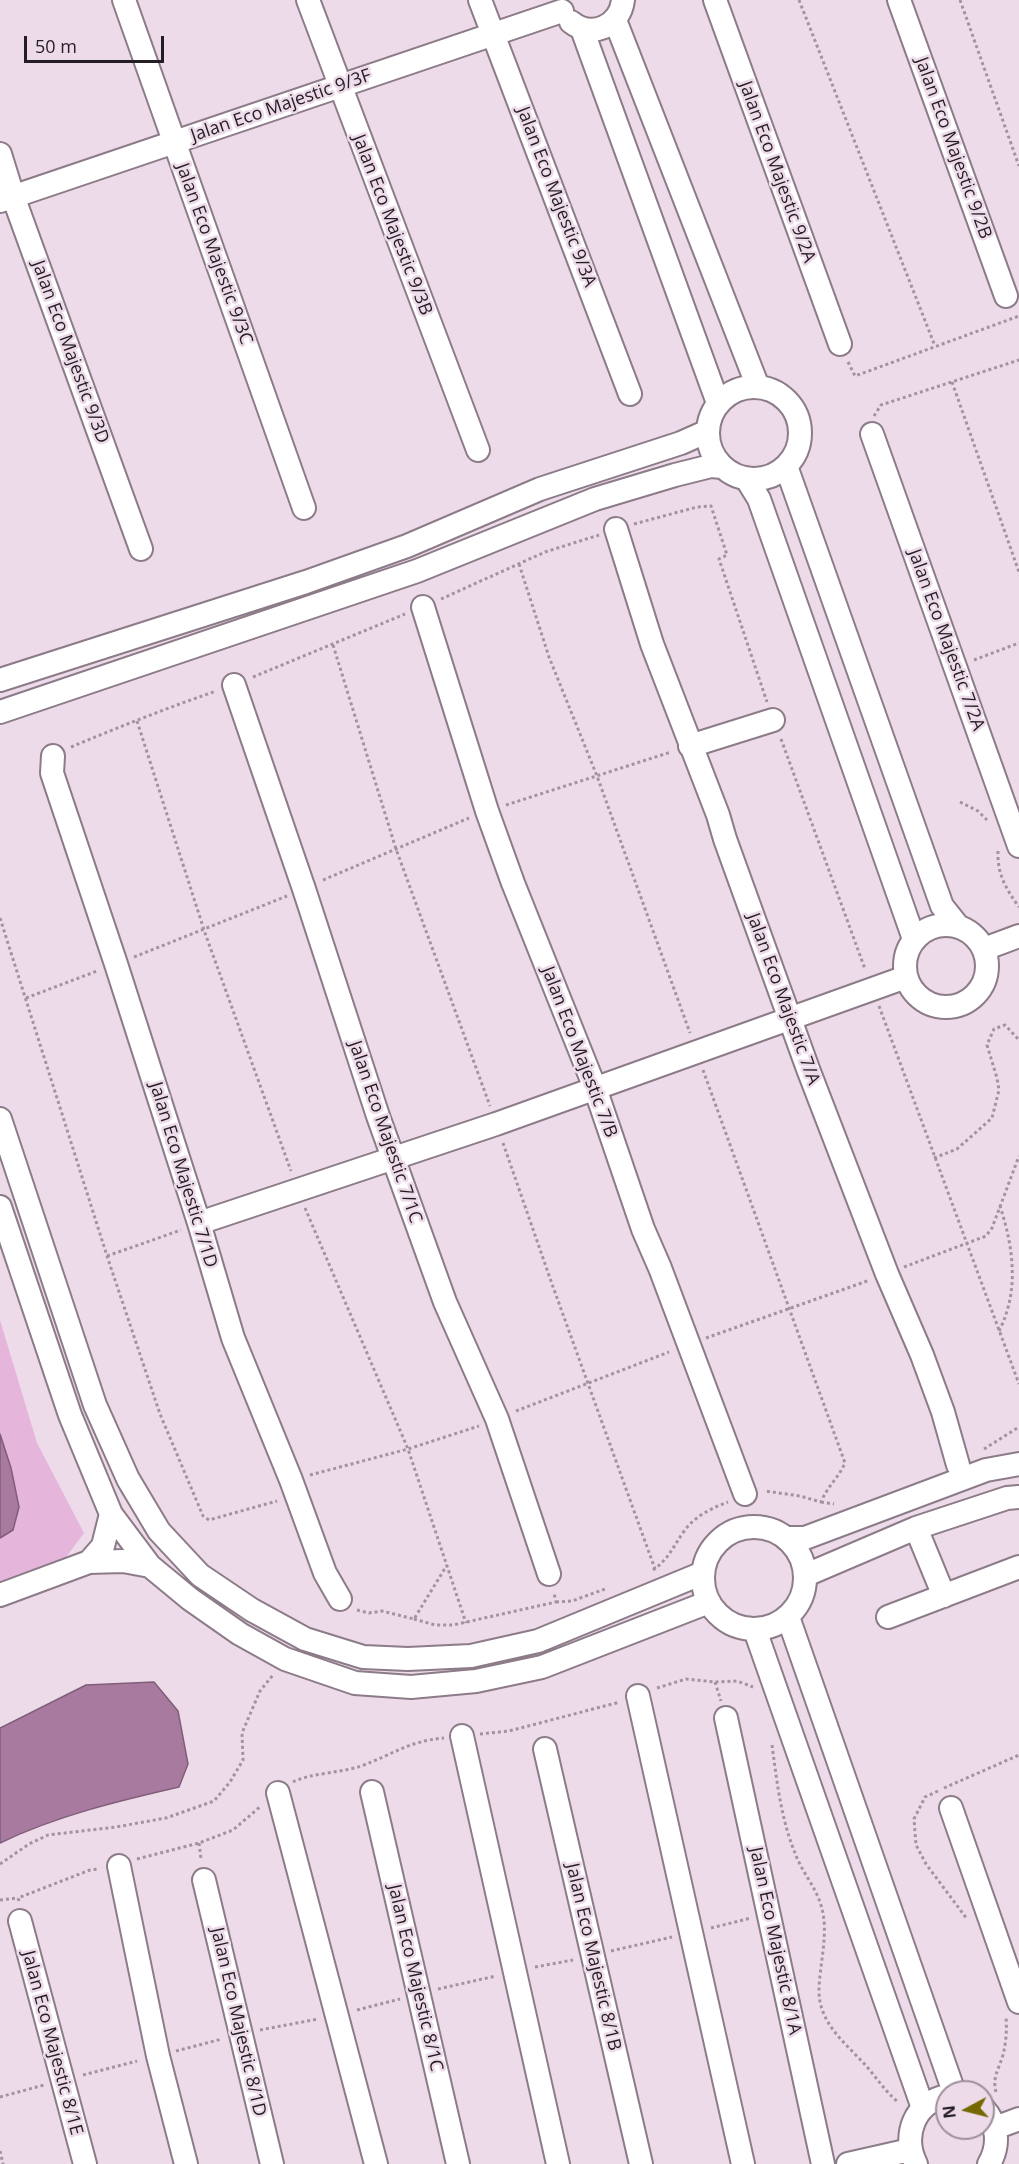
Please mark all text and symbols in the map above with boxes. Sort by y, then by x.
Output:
scale bar [27,24,166,62]
text: 50 m [35,34,77,58]
street label: Jalan Eco Majestic 9/2B [910,54,996,242]
street label: Jalan Eco Majestic 9/3F [188,65,374,147]
street label: Jalan Eco Majestic 9/2A [734,78,820,266]
street label: Jalan Eco Majestic 9/3A [512,104,600,290]
street label: Jalan Eco Majestic 9/3B [348,132,436,318]
street label: Jalan Eco Majestic 9/3C [171,160,257,348]
street label: Jalan Eco Majestic 9/3D [27,258,113,446]
street label: Jalan Eco Majestic 7/2A [903,546,989,734]
street label: Jalan Eco Majestic 7/A [742,910,824,1088]
street label: Jalan Eco Majestic 7/B [536,963,622,1141]
street label: Jalan Eco Majestic 7/1C [344,1038,426,1226]
street label: Jalan Eco Majestic 7/1D [144,1079,222,1271]
street label: Jalan Eco Majestic 8/1A [745,1845,805,2037]
street label: Jalan Eco Majestic 8/1B [561,1861,625,2053]
street label: Jalan Eco Majestic 8/1C [383,1882,447,2074]
street label: Jalan Eco Majestic 8/1D [206,1925,270,2119]
street label: Jalan Eco Majestic 8/1E [17,1948,87,2138]
north arrow [935,2080,995,2140]
text: N [937,2104,961,2120]

